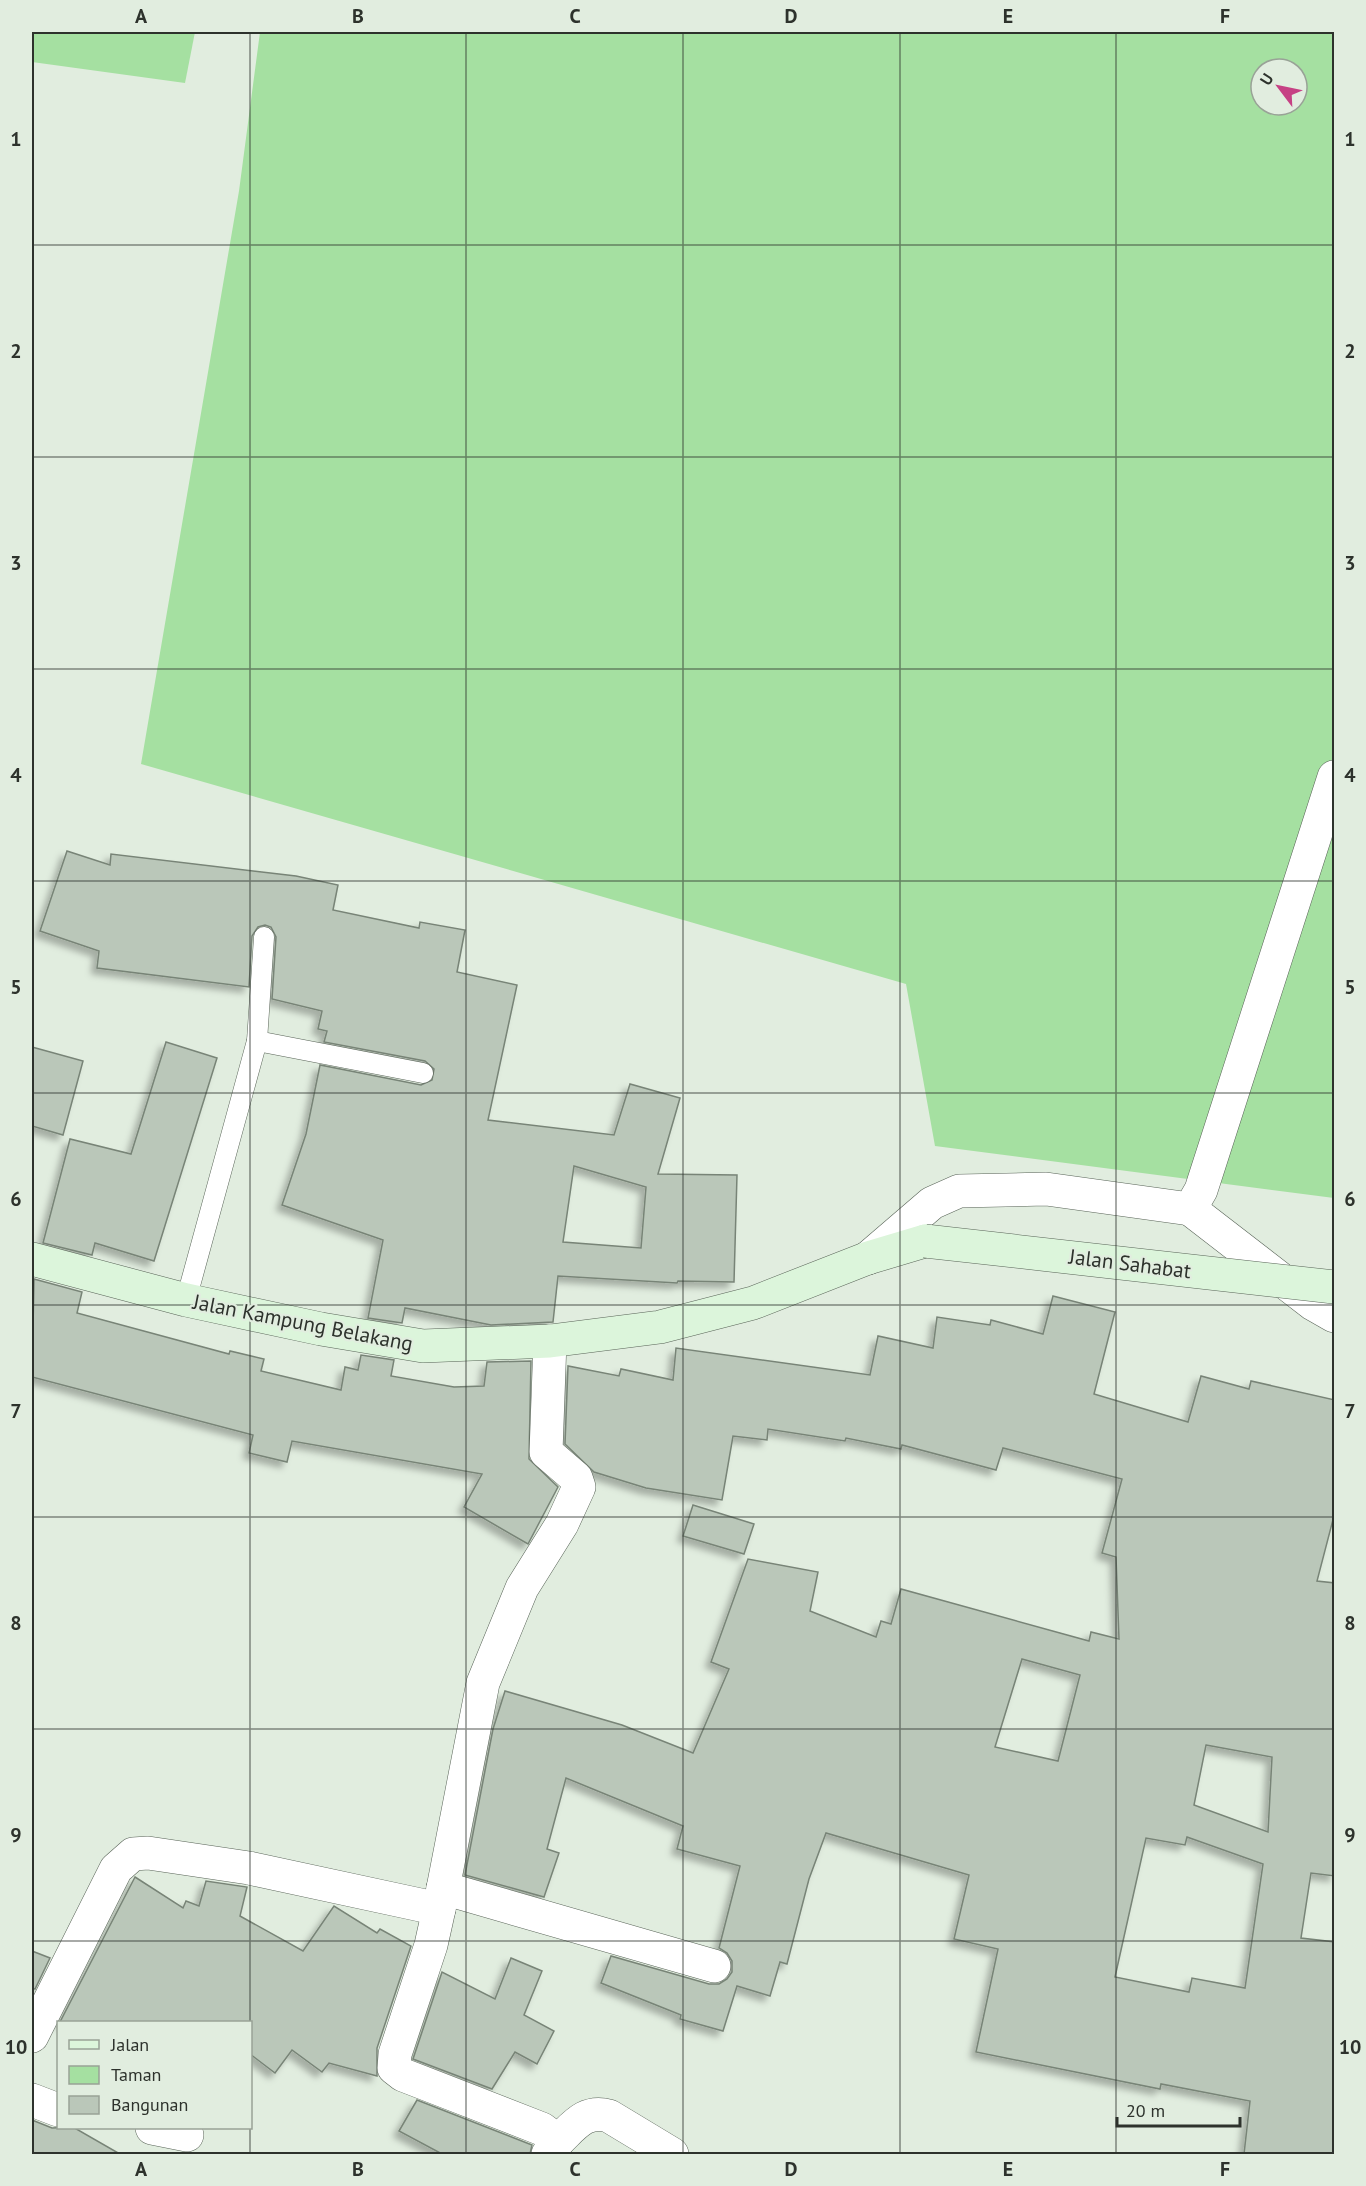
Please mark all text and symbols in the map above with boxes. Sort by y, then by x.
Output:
text: A [135,3,148,29]
text: B [352,3,364,29]
text: C [569,3,581,29]
text: D [785,3,798,29]
text: E [1003,3,1013,29]
text: F [1220,3,1230,29]
north arrow [1249,57,1309,117]
text: U [1255,69,1277,89]
text: 1 [10,126,22,152]
text: 1 [1344,126,1356,152]
text: 2 [10,338,22,364]
text: 2 [1344,338,1356,364]
text: 3 [10,550,22,576]
text: 3 [1344,550,1356,576]
text: 4 [10,762,22,788]
text: 4 [1344,762,1356,788]
text: 5 [10,974,22,1000]
text: 5 [1344,974,1356,1000]
text: 6 [10,1186,22,1212]
text: 6 [1344,1186,1356,1212]
street label: Jalan Sahabat [1067,1243,1193,1284]
street label: Jalan Kampung Belakang [190,1288,415,1357]
text: 7 [10,1398,22,1424]
text: 7 [1344,1398,1356,1424]
text: 8 [10,1610,22,1636]
text: 8 [1344,1610,1356,1636]
text: 9 [10,1822,22,1848]
text: 9 [1344,1822,1356,1848]
legend [57,2021,252,2129]
text: Jalan [110,2033,149,2056]
text: 10 [5,2034,27,2060]
text: 10 [1339,2034,1361,2060]
text: Taman [111,2063,161,2086]
scale bar [1117,2090,1240,2128]
text: Bangunan [111,2093,188,2116]
text: 20 m [1126,2099,1165,2122]
text: A [135,2156,148,2182]
text: B [352,2156,364,2182]
text: C [569,2156,581,2182]
text: D [785,2156,798,2182]
text: E [1003,2156,1013,2182]
text: F [1220,2156,1230,2182]

